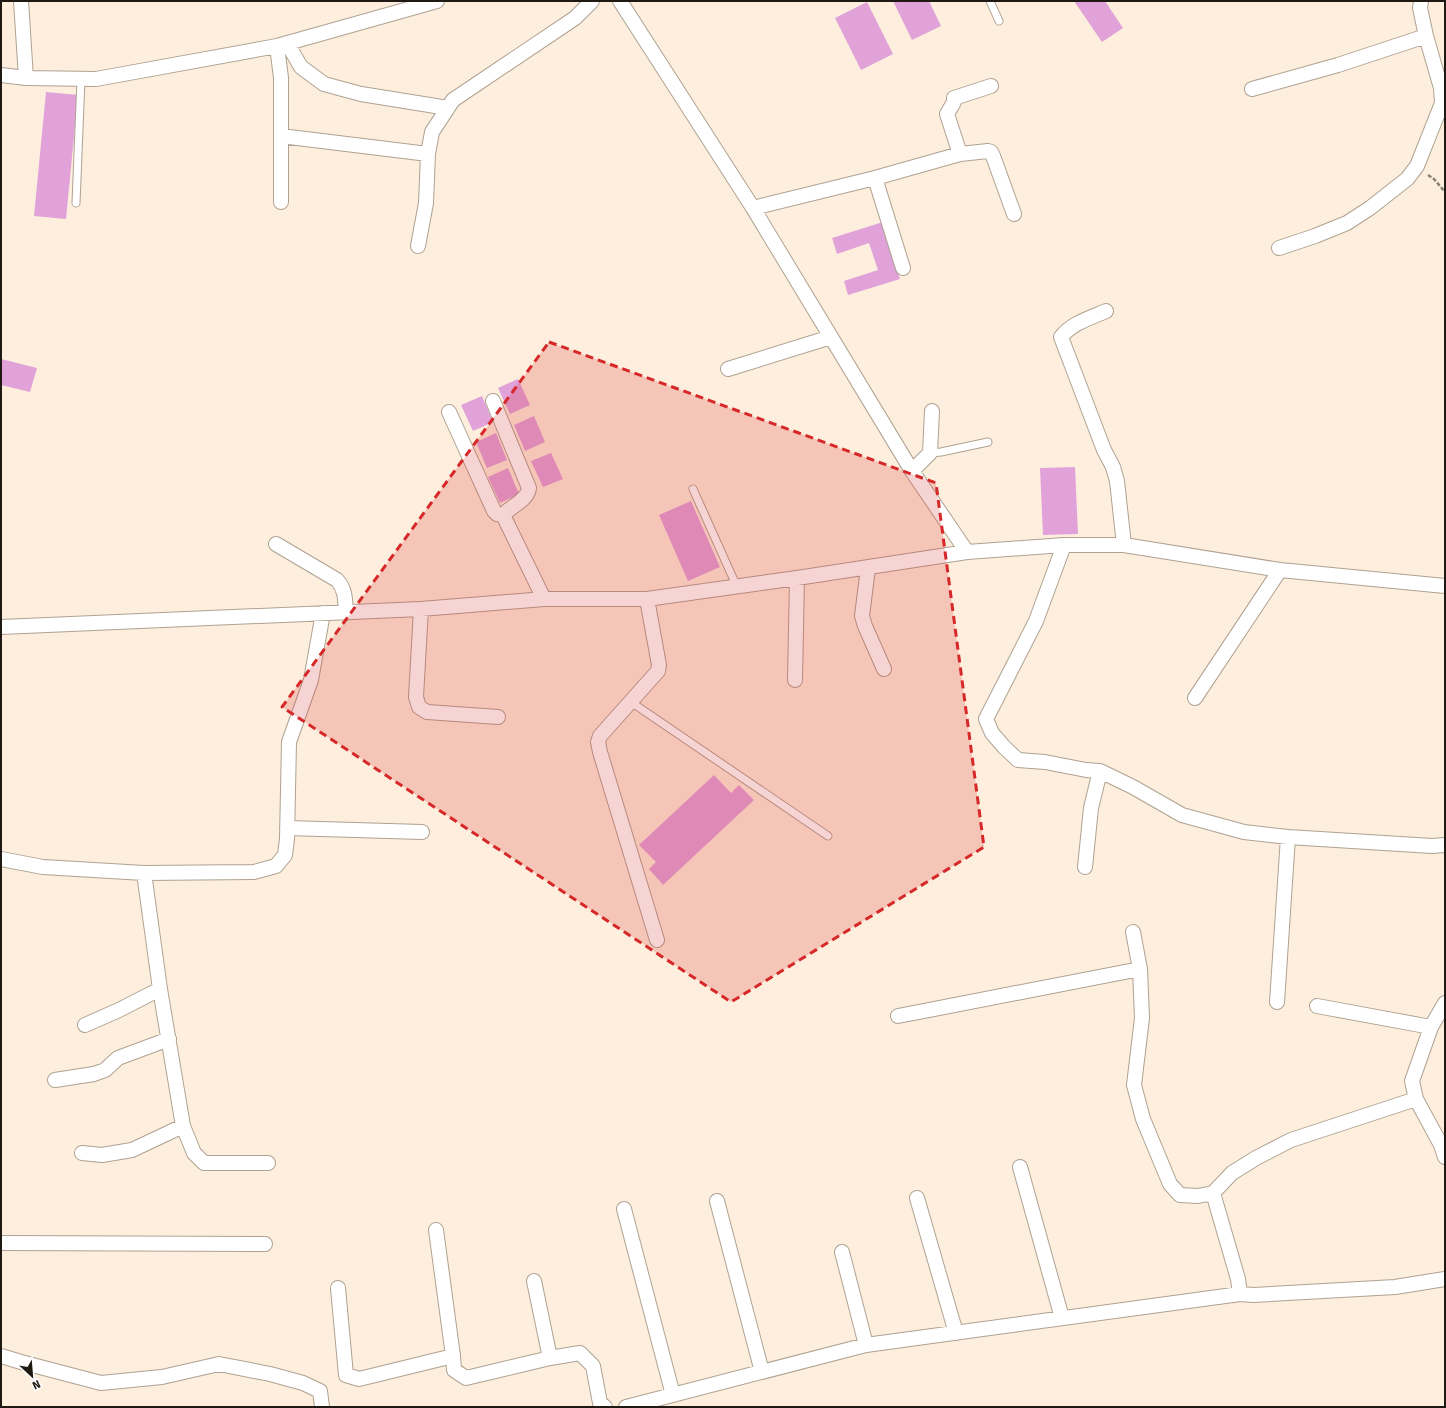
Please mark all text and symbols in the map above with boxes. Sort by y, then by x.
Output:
north arrow [12,1356,52,1396]
text: N [30,1377,42,1392]

